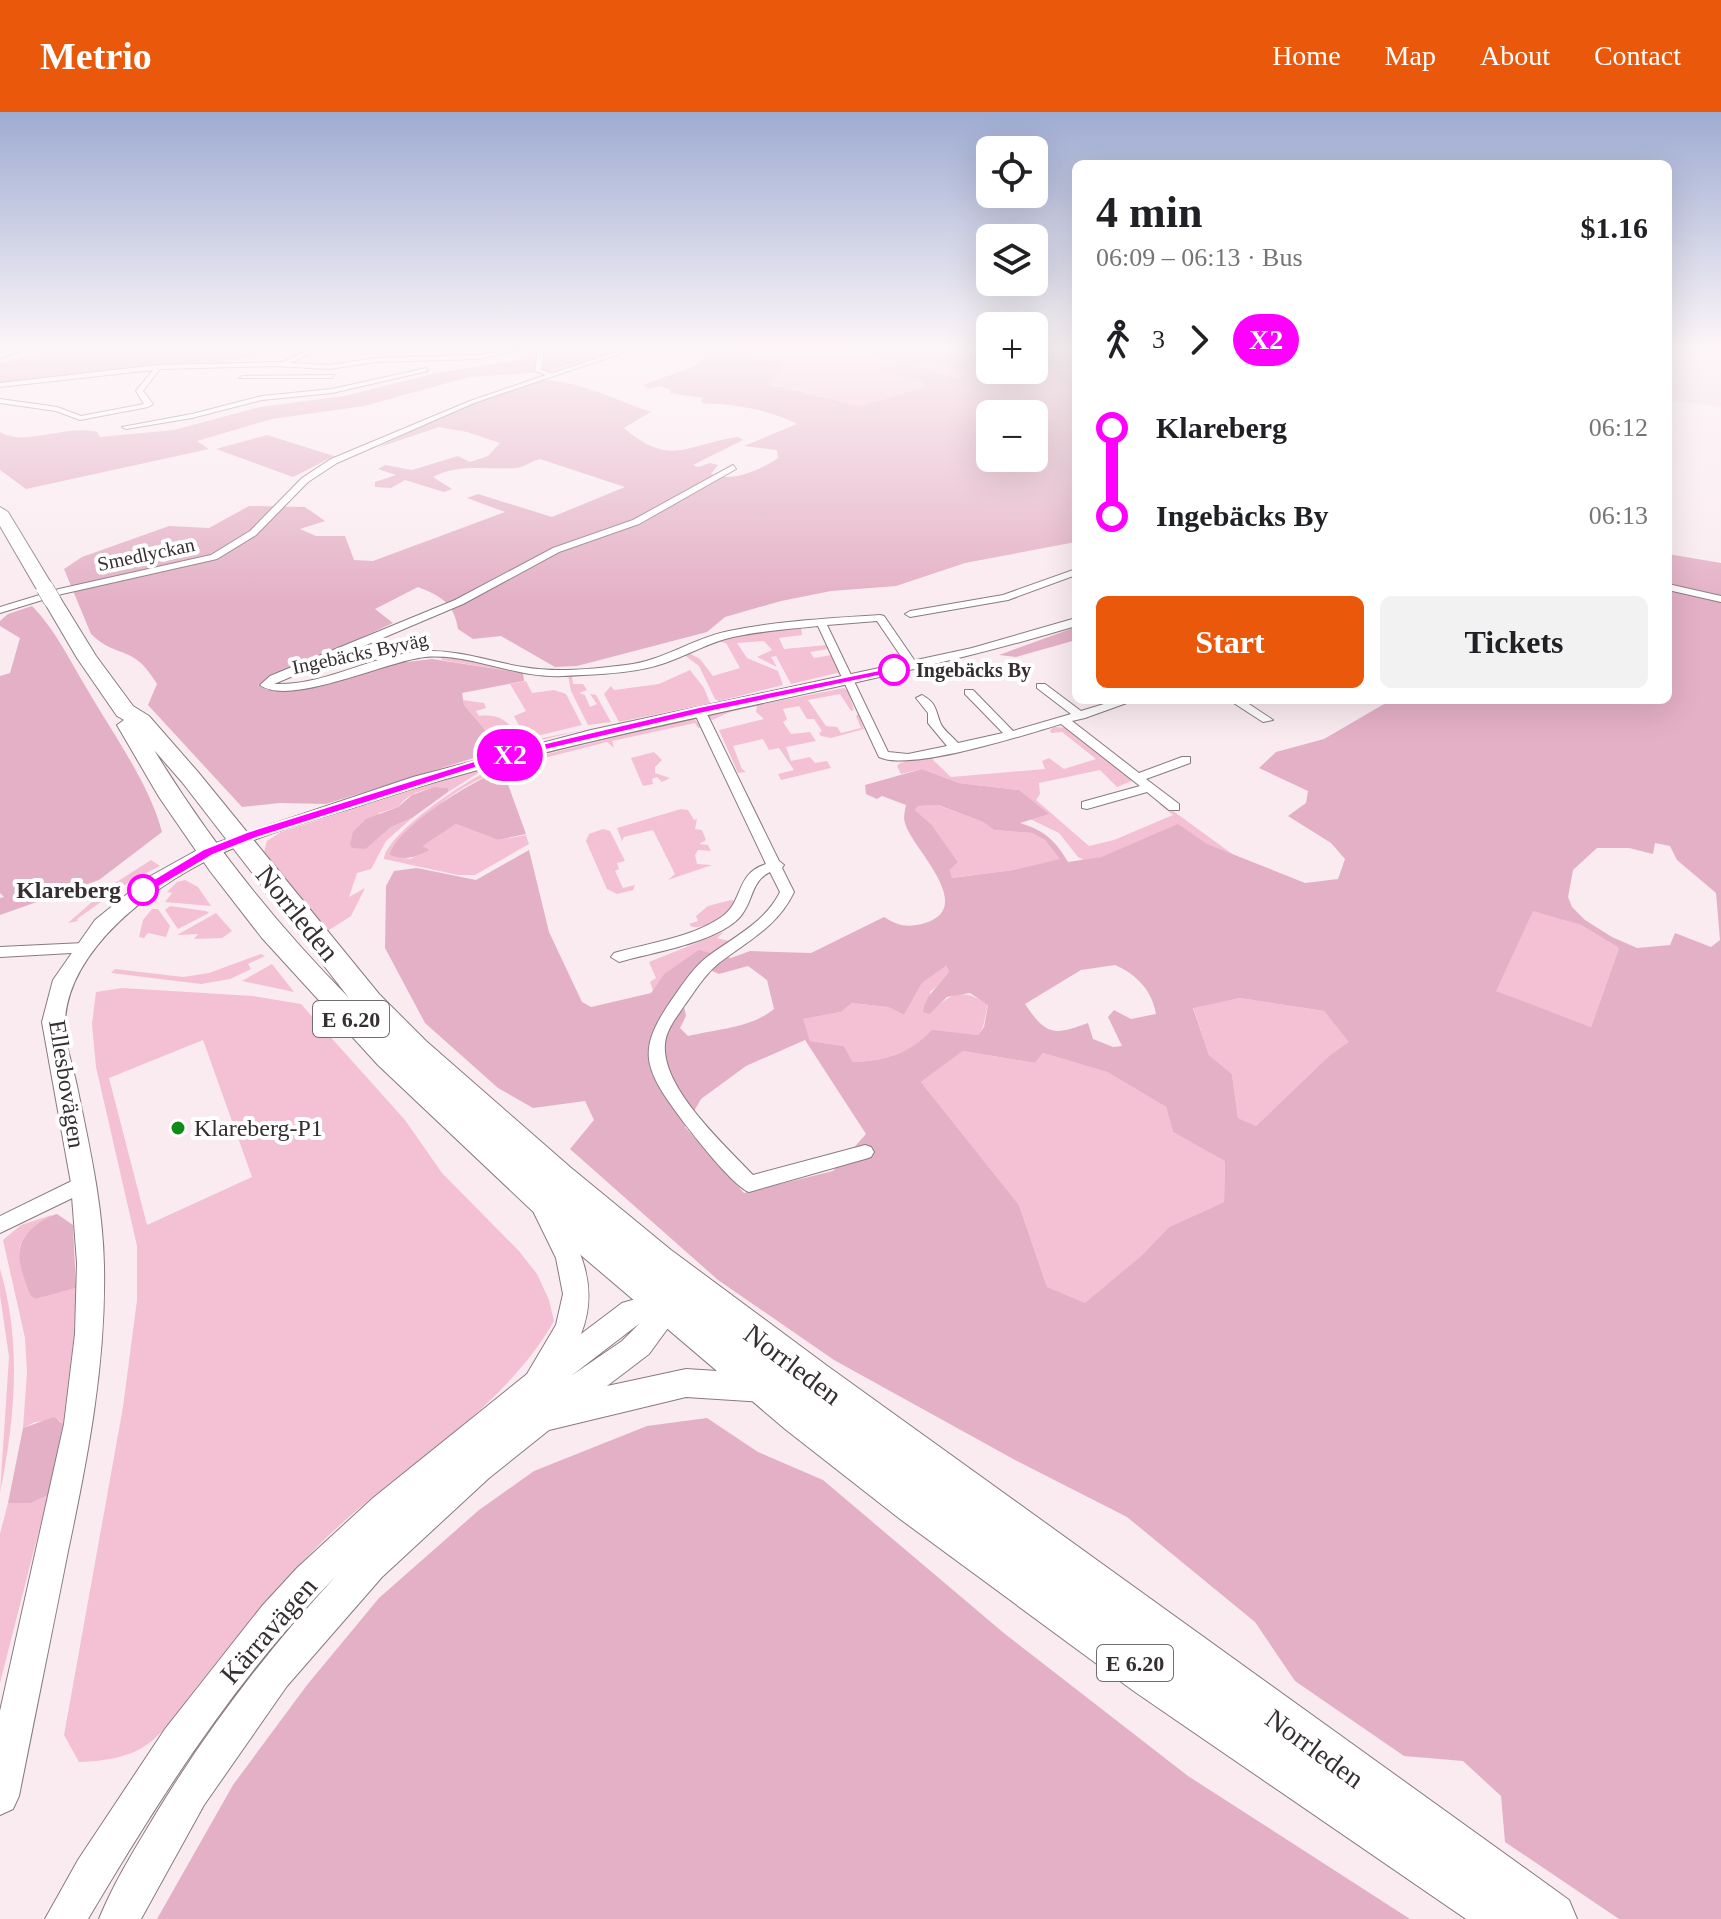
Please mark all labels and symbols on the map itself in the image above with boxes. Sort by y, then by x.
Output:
street label: Smedlyckan [95,533,197,576]
street label: Ingebäcks Byväg [290,628,430,679]
marker: Ingebäcks By [879,655,909,685]
place label: Ingebäcks By [916,659,1031,682]
line badge: X2 [474,729,546,781]
street label: Norrleden [250,859,345,967]
marker: Klareberg [128,875,158,905]
place label: Klareberg [16,877,121,903]
road number: E 6.20 [313,1001,389,1037]
street label: Ellesbovägen [44,1018,90,1150]
place label: Klareberg-P1 [194,1115,323,1141]
marker: Klareberg-P1 [169,1119,187,1137]
street label: Norrleden [738,1318,847,1411]
street label: Kärravägen [214,1571,323,1690]
road number: E 6.20 [1097,1645,1173,1681]
street label: Norrleden [1260,1703,1370,1794]

